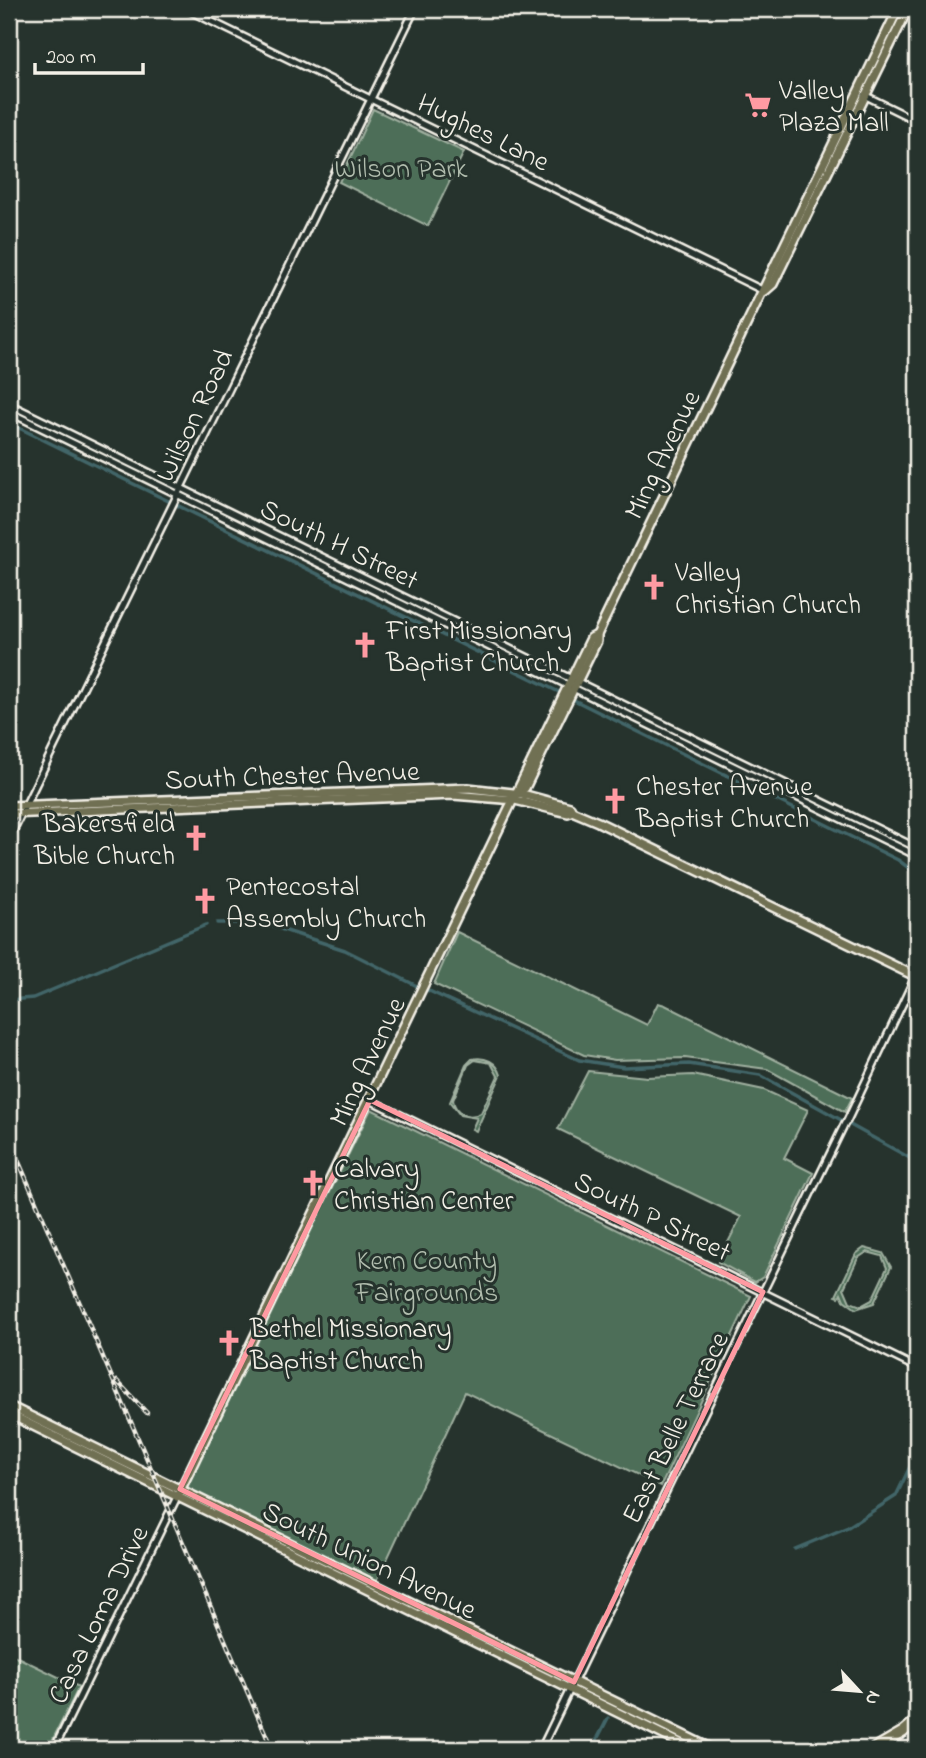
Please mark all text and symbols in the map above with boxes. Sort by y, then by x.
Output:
scale bar [35,32,144,76]
text: 200 m [46,43,96,73]
place label: Valley Plaza Mall [778,72,889,145]
street label: Hughes Lane [409,84,556,184]
supermarket icon: Valley Plaza Mall [743,90,773,120]
park label: Wilson Park [334,150,468,191]
street label: Wilson Road [146,343,246,490]
street label: Ming Avenue [615,384,713,527]
street label: South H Street [252,490,425,602]
place label: Valley Christian Church [674,554,861,627]
church icon: Valley Christian Church [639,572,669,602]
place label: First Missionary Baptist Church [385,612,572,685]
church icon: First Missionary Baptist Church [350,630,380,660]
street label: South Chester Avenue [164,753,421,802]
place label: Chester Avenue Baptist Church [635,768,813,841]
church icon: Chester Avenue Baptist Church [600,786,630,816]
place label: Bakersfield Bible Church [33,805,175,878]
church icon: Bakersfield Bible Church [181,823,211,853]
place label: Pentecostal Assembly Church [226,868,426,941]
church icon: Pentecostal Assembly Church [190,886,220,916]
street label: Ming Avenue [320,991,418,1134]
place label: Calvary Christian Center [334,1150,514,1223]
street label: South P Street [566,1162,737,1274]
church icon: Calvary Christian Center [298,1168,328,1198]
park label: Kern County Fairgrounds [355,1242,498,1315]
place label: Bethel Missionary Baptist Church [249,1310,452,1383]
street label: East Belle Terrace [613,1325,742,1532]
church icon: Bethel Missionary Baptist Church [214,1328,244,1358]
street label: South Union Avenue [254,1492,483,1632]
street label: Casa Loma Drive [39,1519,161,1712]
north arrow [824,1656,894,1726]
text: N [857,1686,887,1709]

